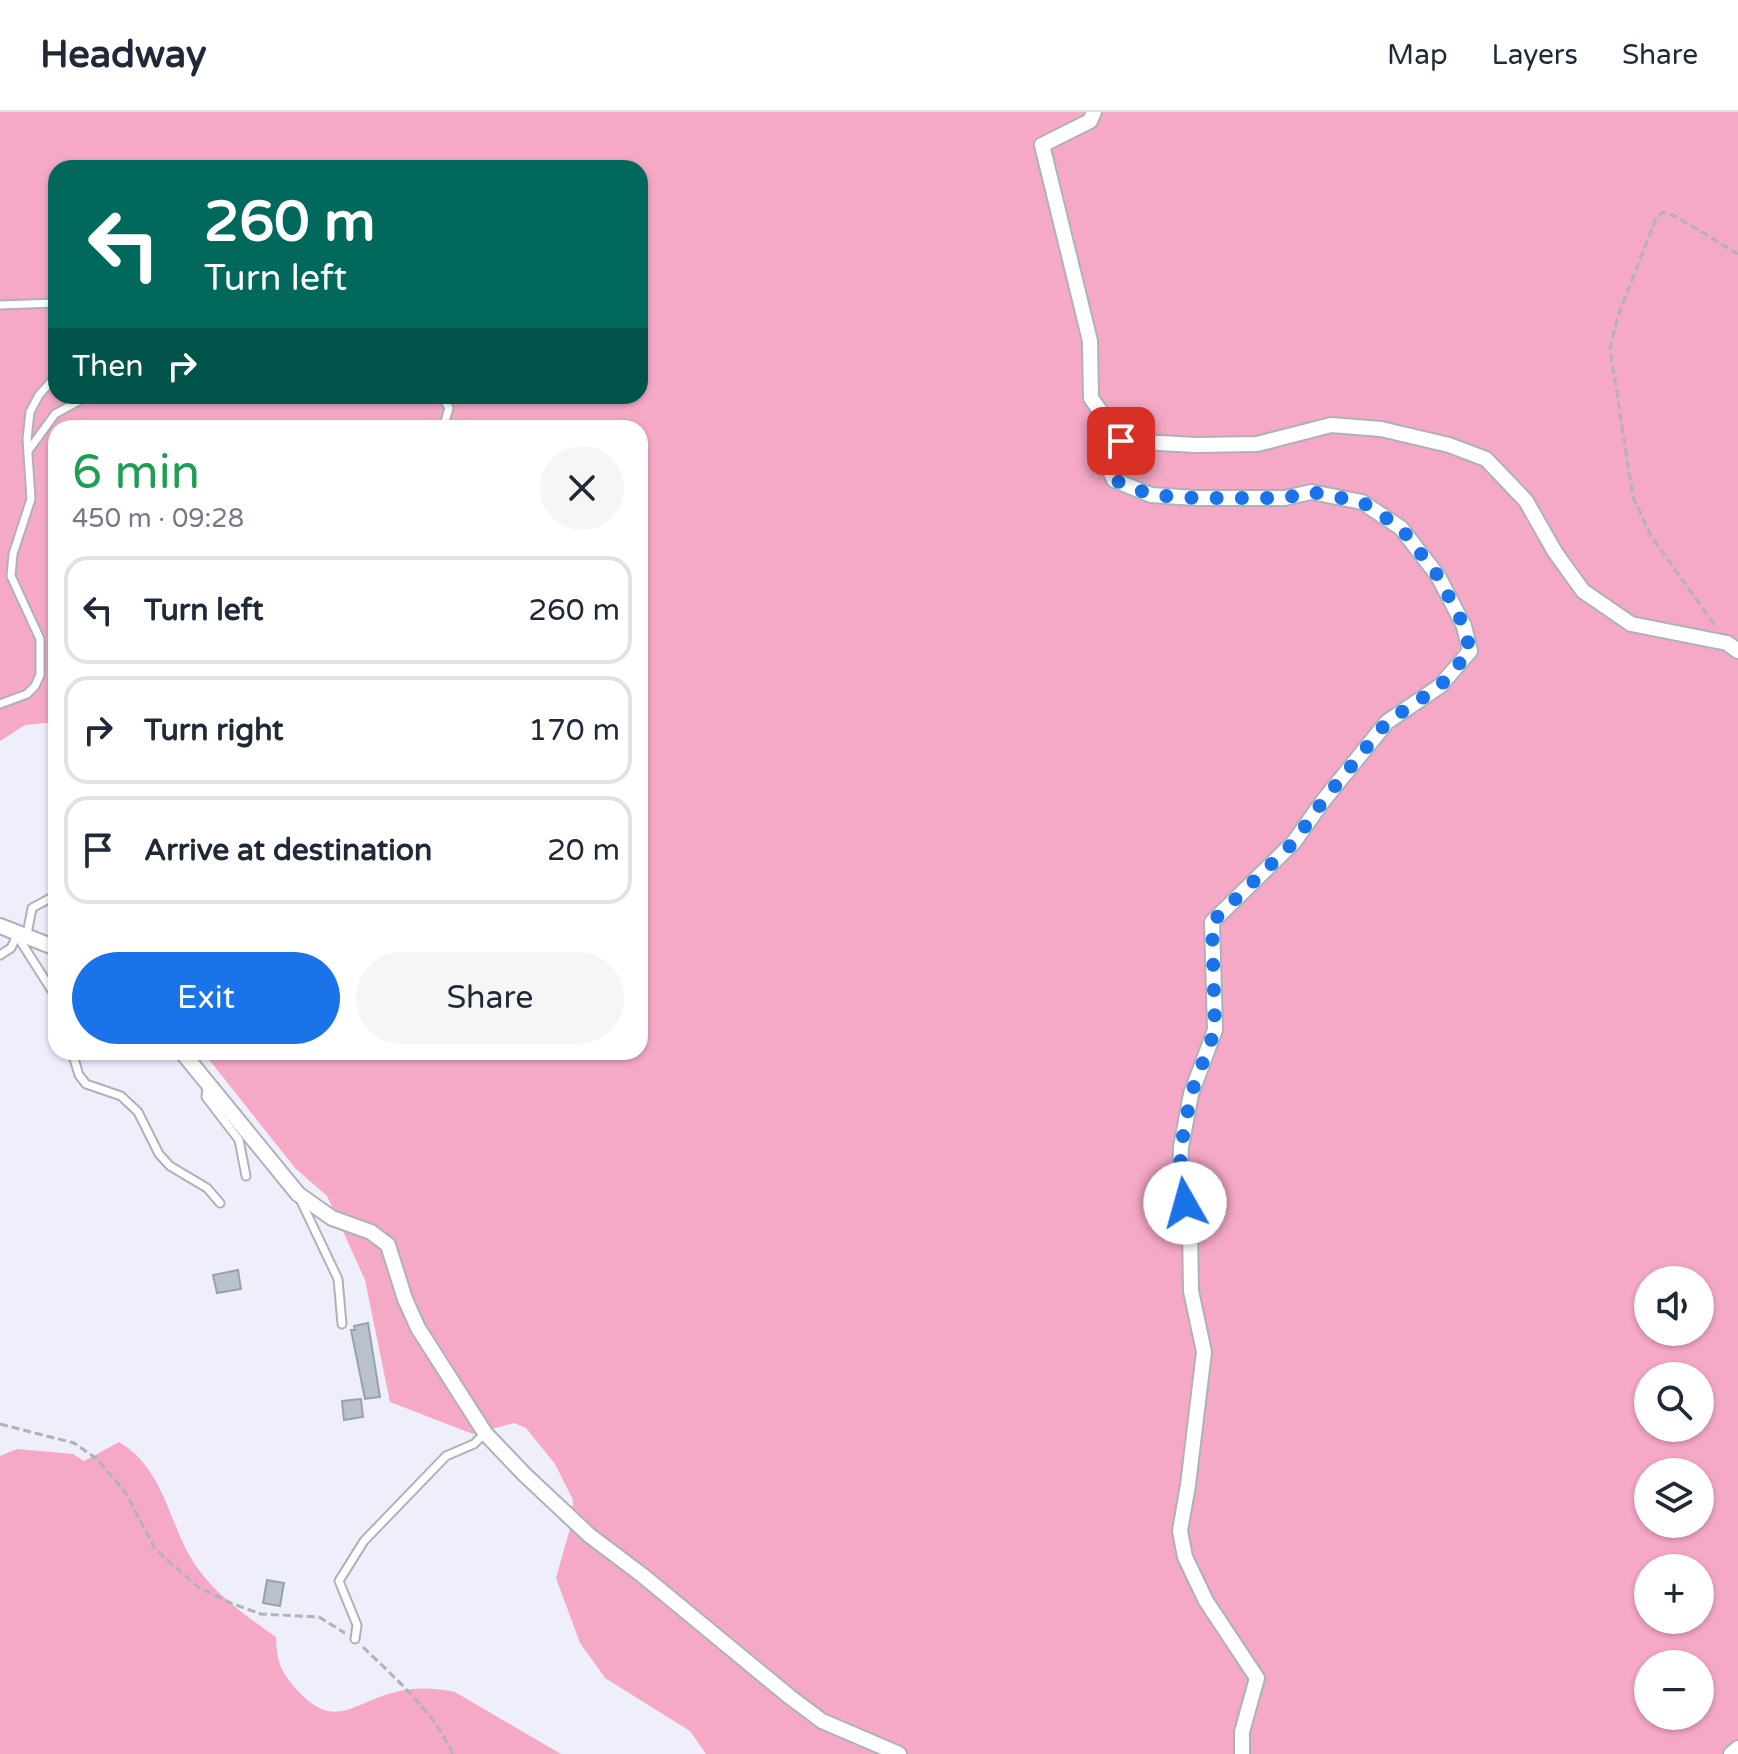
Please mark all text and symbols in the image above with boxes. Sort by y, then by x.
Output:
text: Headway [40,32,206,78]
text: Map [1387,38,1448,72]
text: Layers [1492,38,1578,72]
text: Share [1622,38,1698,72]
text: 260 m [204,189,375,256]
icon: left [72,192,176,296]
text: Turn left [204,257,347,300]
icon: right [160,344,204,388]
text: Then [72,348,144,385]
pin [1087,407,1155,475]
icon: arrive [1099,419,1143,463]
text: 6 min [72,444,200,502]
button: close [540,446,624,530]
text: 450 m · 09:28 [72,503,244,534]
icon: left [76,588,120,632]
text: Turn left [144,592,263,629]
text: 260 m [528,592,620,629]
icon: right [76,708,120,752]
text: Turn right [144,712,284,749]
text: 170 m [528,712,620,749]
icon: arrive [76,828,120,872]
text: Arrive at destination [144,832,432,869]
text: 20 m [547,832,620,869]
button: Exit [72,952,340,1044]
button: Share [356,952,624,1044]
position arrow [1143,1161,1227,1245]
map controls [1634,1266,1714,1730]
button: sound [1634,1266,1714,1346]
button: search [1634,1362,1714,1442]
button: layers [1634,1458,1714,1538]
button: + [1634,1554,1714,1634]
button: − [1634,1650,1714,1730]

